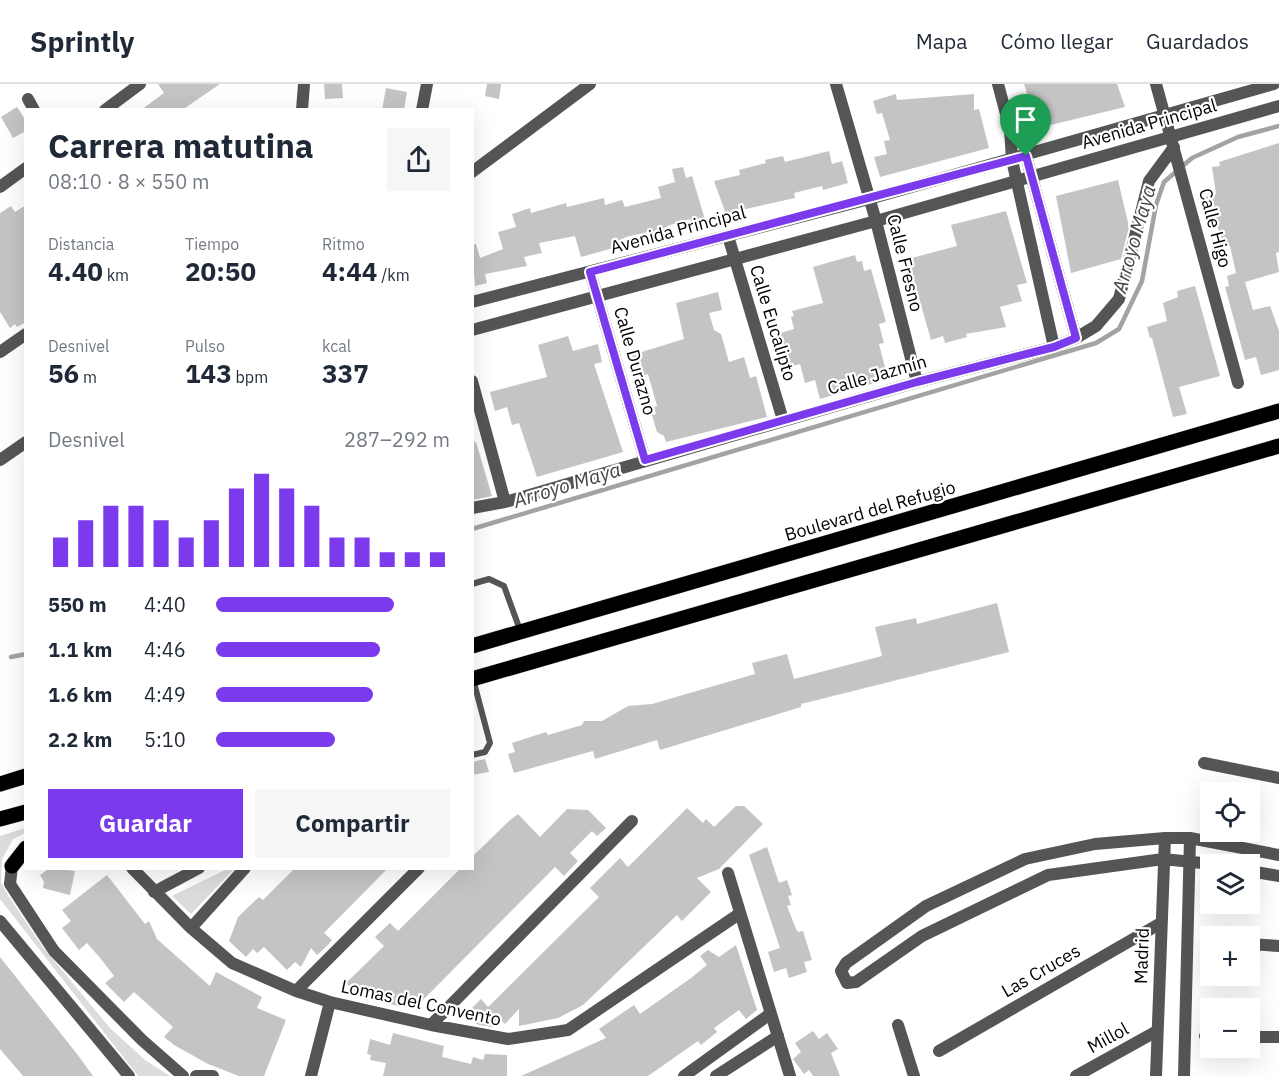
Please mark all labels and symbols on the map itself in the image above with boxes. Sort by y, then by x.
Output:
street label: Avenida Principal [1079,93,1219,154]
pin [1000,94,1051,156]
water label: Arroyo Maya [1105,182,1162,297]
street label: Calle Higo [1194,186,1237,270]
street label: Avenida Principal [608,200,748,259]
street label: Calle Fresno [882,212,929,314]
street label: Calle Eucalipto [745,262,802,384]
street label: Calle Durazno [609,304,662,418]
street label: Calle Jazmín [825,349,929,400]
water label: Arroyo Maya [509,455,624,514]
street label: Boulevard del Refugio [782,475,958,546]
street label: Madrid [1129,927,1154,984]
street label: Las Cruces [997,939,1084,1002]
street label: Lomas del Convento [339,974,503,1031]
street label: Millol [1083,1017,1133,1058]

